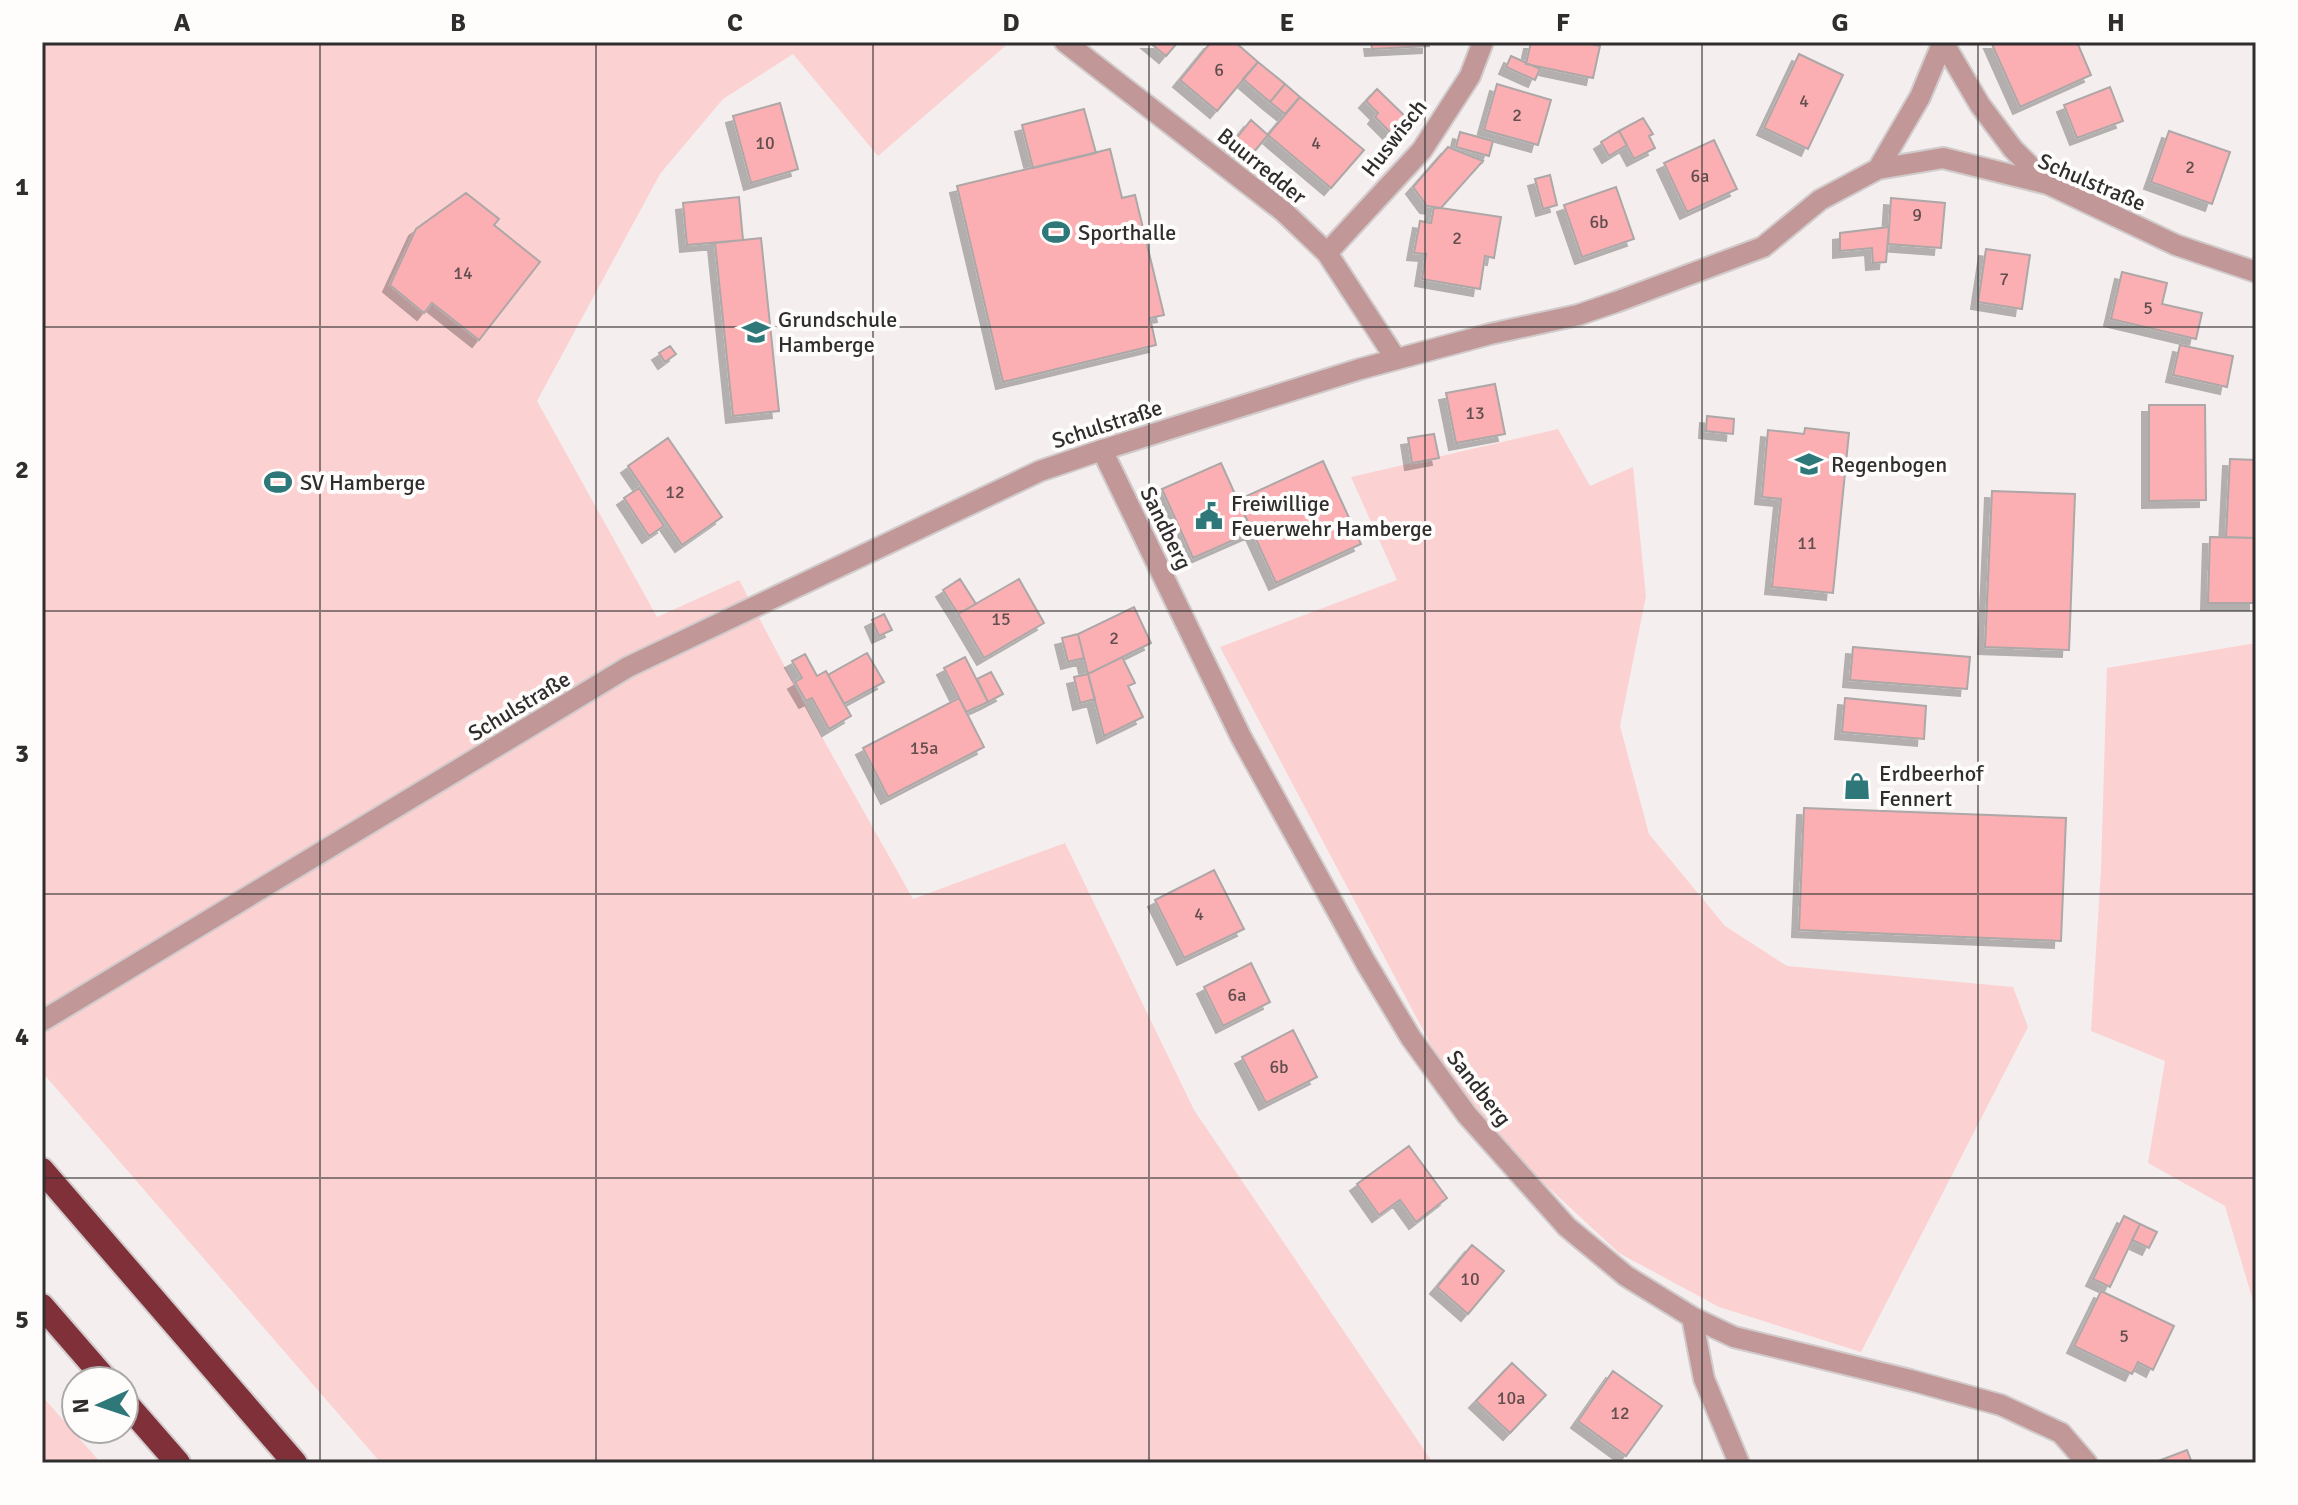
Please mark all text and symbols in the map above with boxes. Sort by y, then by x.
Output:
text: A [174,7,191,39]
text: B [450,7,466,39]
text: C [727,7,743,39]
text: D [1002,7,1020,39]
text: E [1280,7,1294,39]
text: F [1556,7,1570,39]
text: G [1831,7,1849,39]
text: H [2107,7,2125,39]
house number: 6 [1214,59,1224,81]
house number: 4 [1799,90,1809,112]
street label: Huswisch [1355,94,1433,182]
house number: 2 [1512,104,1522,126]
street label: Buurredder [1212,122,1312,210]
house number: 10 [755,132,775,154]
house number: 4 [1311,132,1321,154]
street label: Schulstraße [2034,147,2150,217]
house number: 2 [2185,156,2195,178]
house number: 6a [1691,165,1709,187]
text: 1 [15,171,29,203]
house number: 9 [1912,204,1922,226]
house number: 6b [1589,211,1609,233]
sports icon: Sporthalle [1041,217,1071,247]
place label: Sporthalle [1078,219,1176,246]
house number: 2 [1452,227,1462,249]
house number: 14 [453,262,473,284]
house number: 7 [1999,268,2009,290]
house number: 5 [2143,297,2153,319]
place label: Grundschule Hamberge [778,306,897,358]
school or university icon: Grundschule Hamberge [741,317,771,347]
street label: Schulstraße [1048,394,1166,454]
house number: 13 [1465,402,1485,424]
school or university icon: Regenbogen [1794,449,1824,479]
place label: Regenbogen [1831,451,1947,478]
text: 2 [15,454,29,486]
sports icon: SV Hamberge [263,467,293,497]
place label: SV Hamberge [300,469,426,496]
house number: 12 [665,481,685,503]
street label: Sandberg [1134,482,1198,574]
place label: Freiwillige Feuerwehr Hamberge [1231,490,1433,542]
public building icon: Freiwillige Feuerwehr Hamberge [1194,501,1224,531]
house number: 11 [1797,532,1817,554]
house number: 15 [991,608,1011,630]
house number: 2 [1109,627,1119,649]
street label: Schulstraße [463,665,575,747]
house number: 15a [910,737,938,759]
text: 3 [15,738,29,770]
place label: Erdbeerhof Fennert [1879,760,1985,812]
shop icon: Erdbeerhof Fennert [1842,771,1872,801]
house number: 4 [1194,903,1204,925]
house number: 6a [1228,984,1246,1006]
text: 4 [15,1021,29,1053]
street label: Sandberg [1441,1045,1517,1131]
house number: 6b [1269,1056,1289,1078]
house number: 10 [1460,1268,1480,1290]
text: 5 [15,1304,29,1336]
house number: 5 [2119,1325,2129,1347]
north arrow [60,1365,140,1445]
house number: 10a [1497,1387,1525,1409]
text: N [67,1398,94,1414]
house number: 12 [1610,1402,1630,1424]

